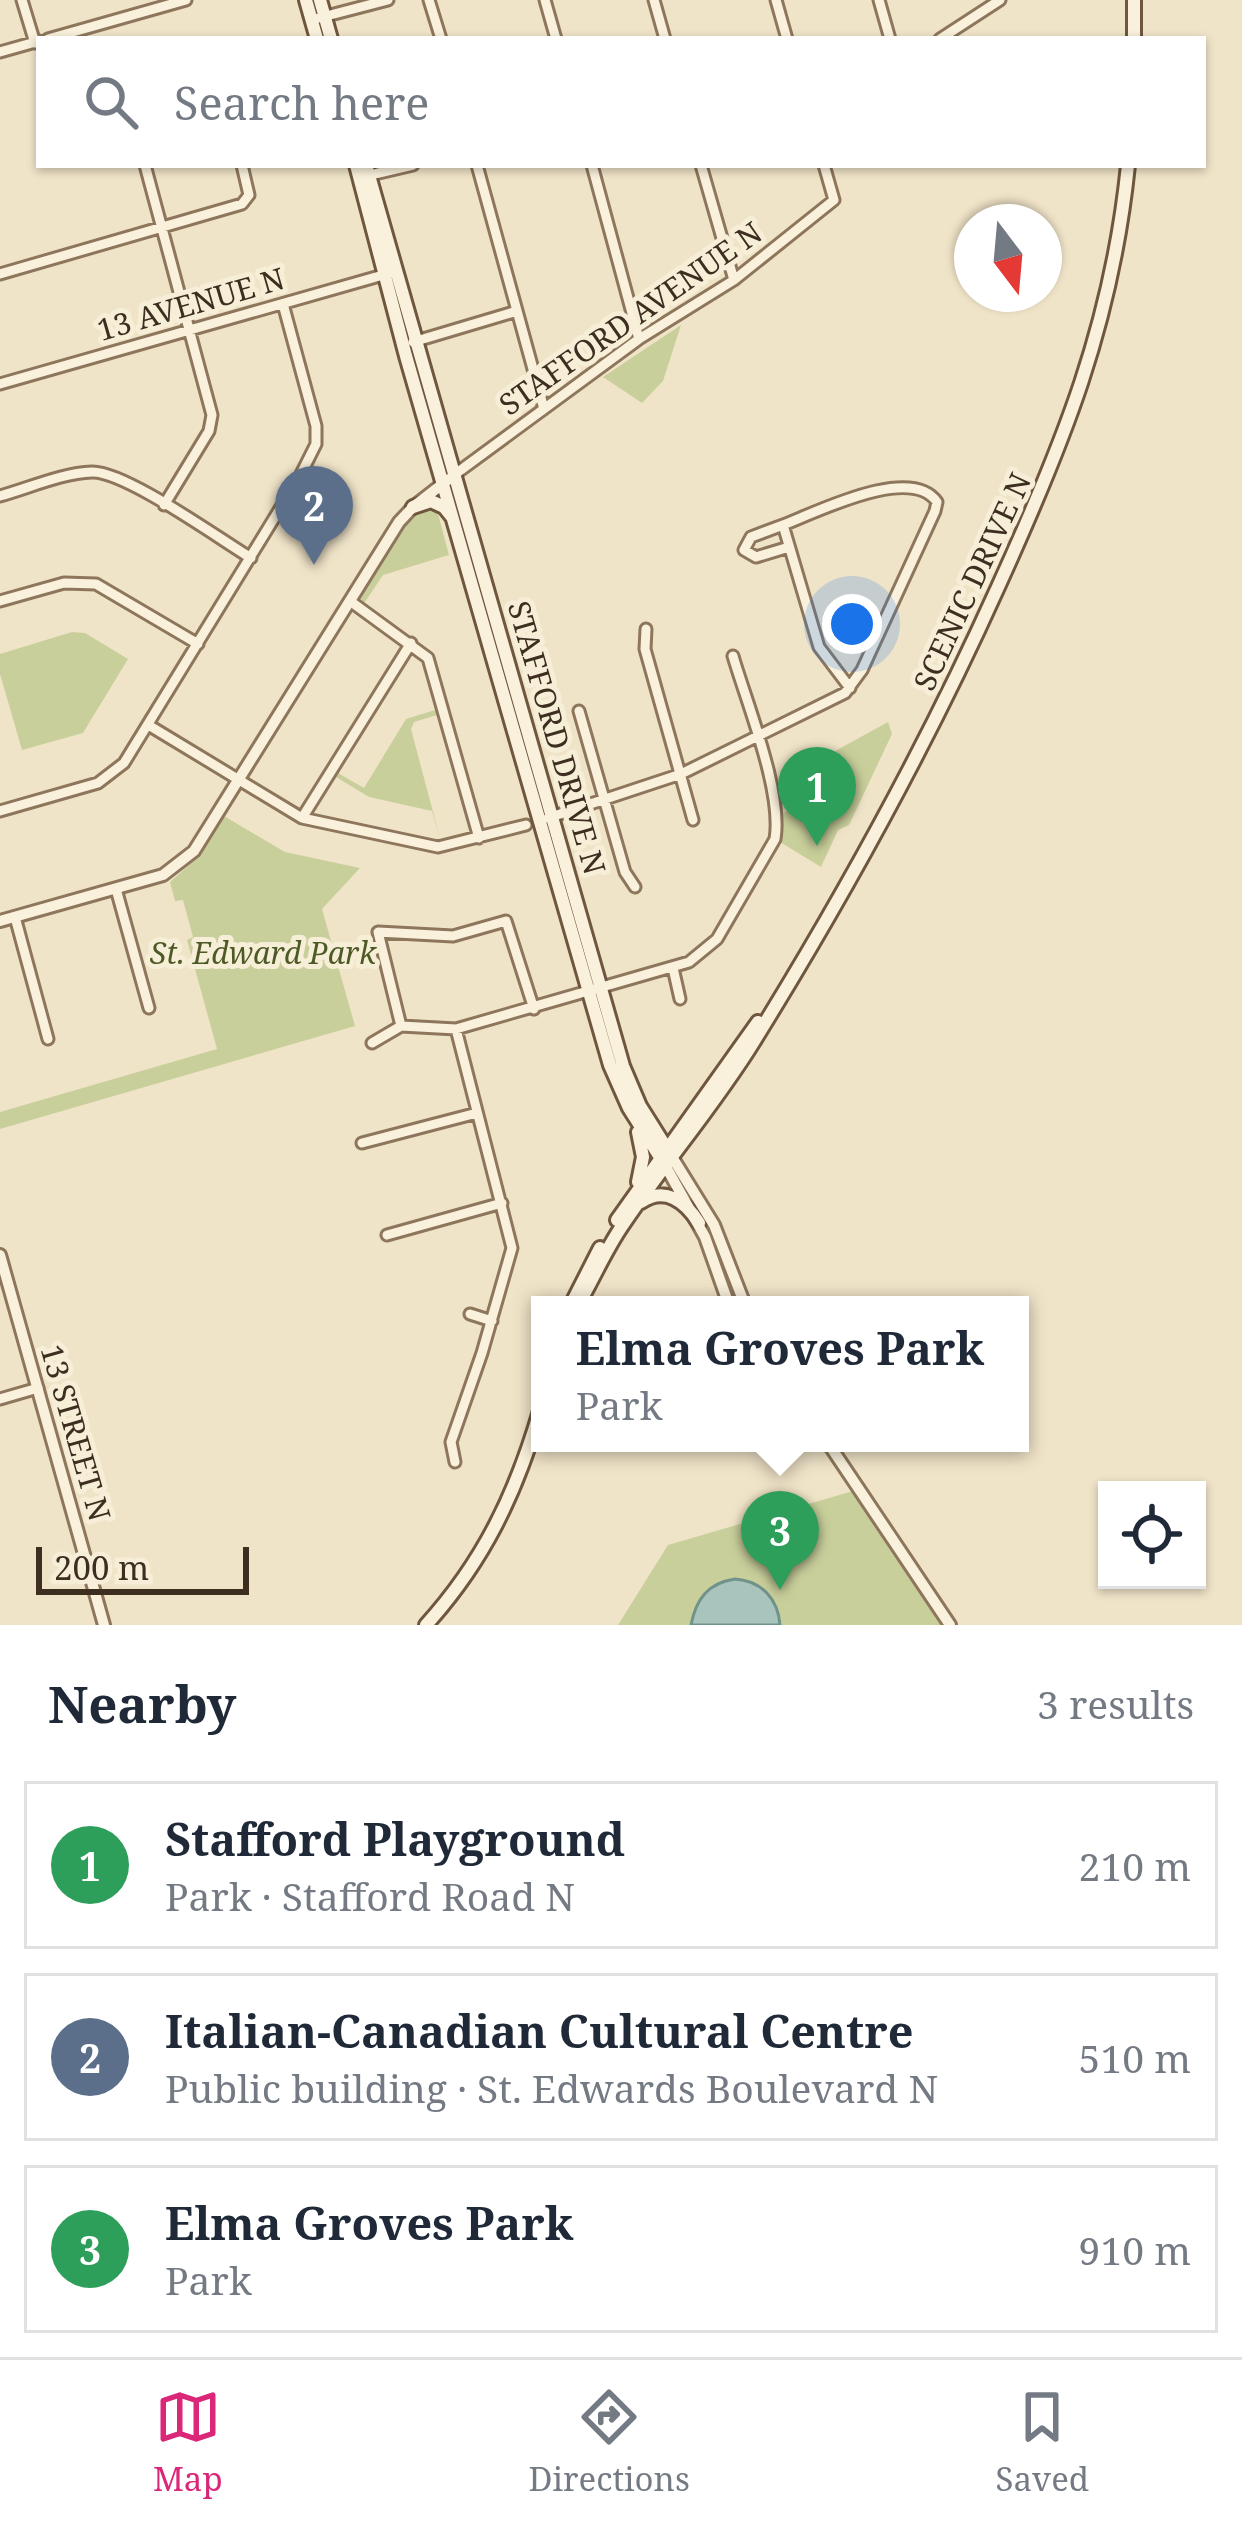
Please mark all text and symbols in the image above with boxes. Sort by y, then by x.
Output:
search box [36,36,1206,168]
icon: search [78,69,144,135]
text: Search here [174,72,429,133]
north arrow [954,204,1062,312]
street label: STAFFORD AVENUE N [491,211,770,424]
street label: 13 AVENUE N [92,257,289,350]
pin: 2 [275,466,353,565]
street label: SCENIC DRIVE N [903,466,1040,697]
your location [822,594,882,654]
street label: STAFFORD DRIVE N [499,596,616,879]
pin: 1 [778,747,856,846]
park label: St. Edward Park [150,932,377,973]
popup [531,1296,1029,1452]
text: Elma Groves Park [576,1317,984,1378]
street label: 13 STREET N [32,1340,121,1526]
text: Park [576,1378,663,1431]
map controls [1098,1481,1206,1589]
button: locate [1098,1481,1206,1589]
pin: 3 [741,1491,819,1590]
scale bar [36,1541,249,1594]
text: 200 m [54,1545,149,1590]
text: Nearby [48,1668,236,1738]
text: 3 results [1037,1677,1194,1730]
text: Stafford Playground [165,1808,625,1869]
text: 1 [79,1839,101,1892]
text: 210 m [1079,1839,1191,1892]
text: Park · Stafford Road N [165,1869,575,1922]
text: Italian-Canadian Cultural Centre [165,2000,914,2061]
text: 2 [79,2031,101,2084]
text: 510 m [1079,2031,1191,2084]
text: Public building · St. Edwards Boulevard N [165,2061,938,2114]
text: Elma Groves Park [165,2192,573,2253]
text: 3 [79,2223,101,2276]
text: 910 m [1079,2223,1191,2276]
text: Park [165,2253,252,2306]
tab: Map [153,2384,223,2501]
tab: Directions [528,2384,690,2501]
tab: Saved [996,2384,1089,2501]

